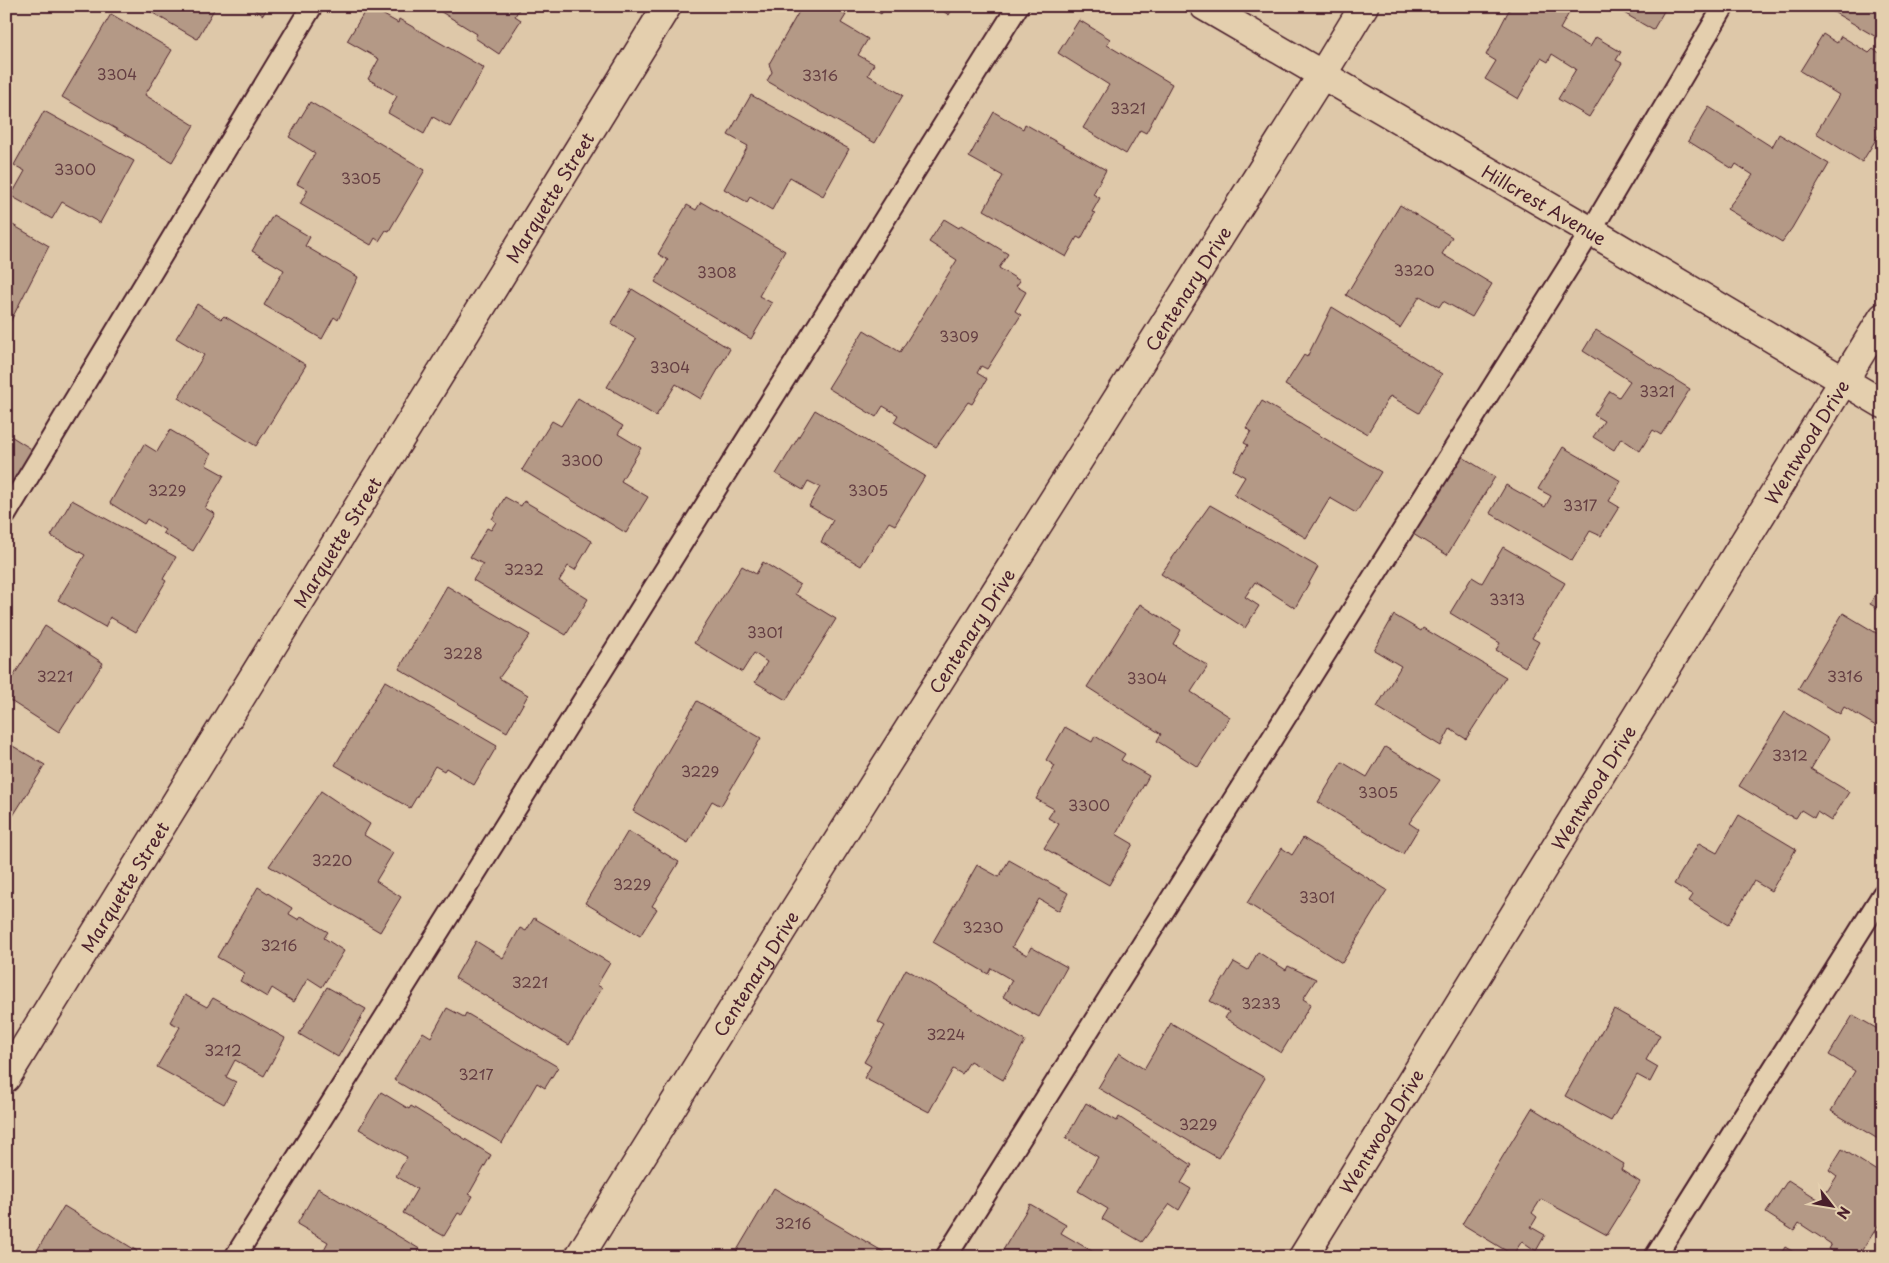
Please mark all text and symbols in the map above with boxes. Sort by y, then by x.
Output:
house number: 3304 [97,62,137,85]
house number: 3316 [802,63,838,86]
house number: 3321 [1110,96,1146,119]
street label: Marquette Street [499,126,600,268]
house number: 3300 [54,157,96,180]
street label: Hillcrest Avenue [1477,157,1612,251]
house number: 3305 [341,166,381,189]
street label: Centenary Drive [1138,220,1237,356]
house number: 3320 [1393,258,1435,281]
house number: 3308 [697,260,737,283]
house number: 3309 [939,324,979,347]
house number: 3304 [650,355,690,378]
street label: Wentwood Drive [1757,374,1855,509]
house number: 3321 [1639,379,1675,402]
house number: 3300 [561,448,603,471]
street label: Marquette Street [286,471,387,612]
house number: 3229 [148,478,186,501]
house number: 3305 [848,478,888,501]
house number: 3317 [1563,493,1598,516]
house number: 3232 [504,557,544,580]
street label: Centenary Drive [921,563,1021,698]
house number: 3313 [1489,587,1525,610]
house number: 3301 [747,620,783,643]
house number: 3228 [443,641,483,664]
house number: 3221 [37,664,73,687]
house number: 3316 [1827,664,1863,687]
house number: 3304 [1127,666,1167,689]
street label: Wentwood Drive [1544,720,1642,855]
house number: 3312 [1772,743,1808,766]
house number: 3229 [681,759,719,782]
house number: 3305 [1358,780,1398,803]
house number: 3300 [1068,793,1110,816]
street label: Marquette Street [73,816,175,957]
house number: 3220 [312,848,352,871]
house number: 3229 [613,872,651,895]
house number: 3301 [1299,885,1335,908]
street label: Centenary Drive [706,905,804,1041]
house number: 3230 [963,915,1003,938]
house number: 3216 [261,933,297,956]
house number: 3221 [512,970,548,993]
house number: 3233 [1241,991,1281,1014]
house number: 3224 [926,1022,966,1045]
house number: 3212 [204,1038,242,1061]
house number: 3217 [459,1062,493,1085]
street label: Wentwood Drive [1332,1063,1430,1199]
house number: 3229 [1179,1112,1217,1135]
north arrow [1806,1180,1856,1230]
text: N [1832,1203,1855,1223]
house number: 3216 [775,1211,811,1234]

